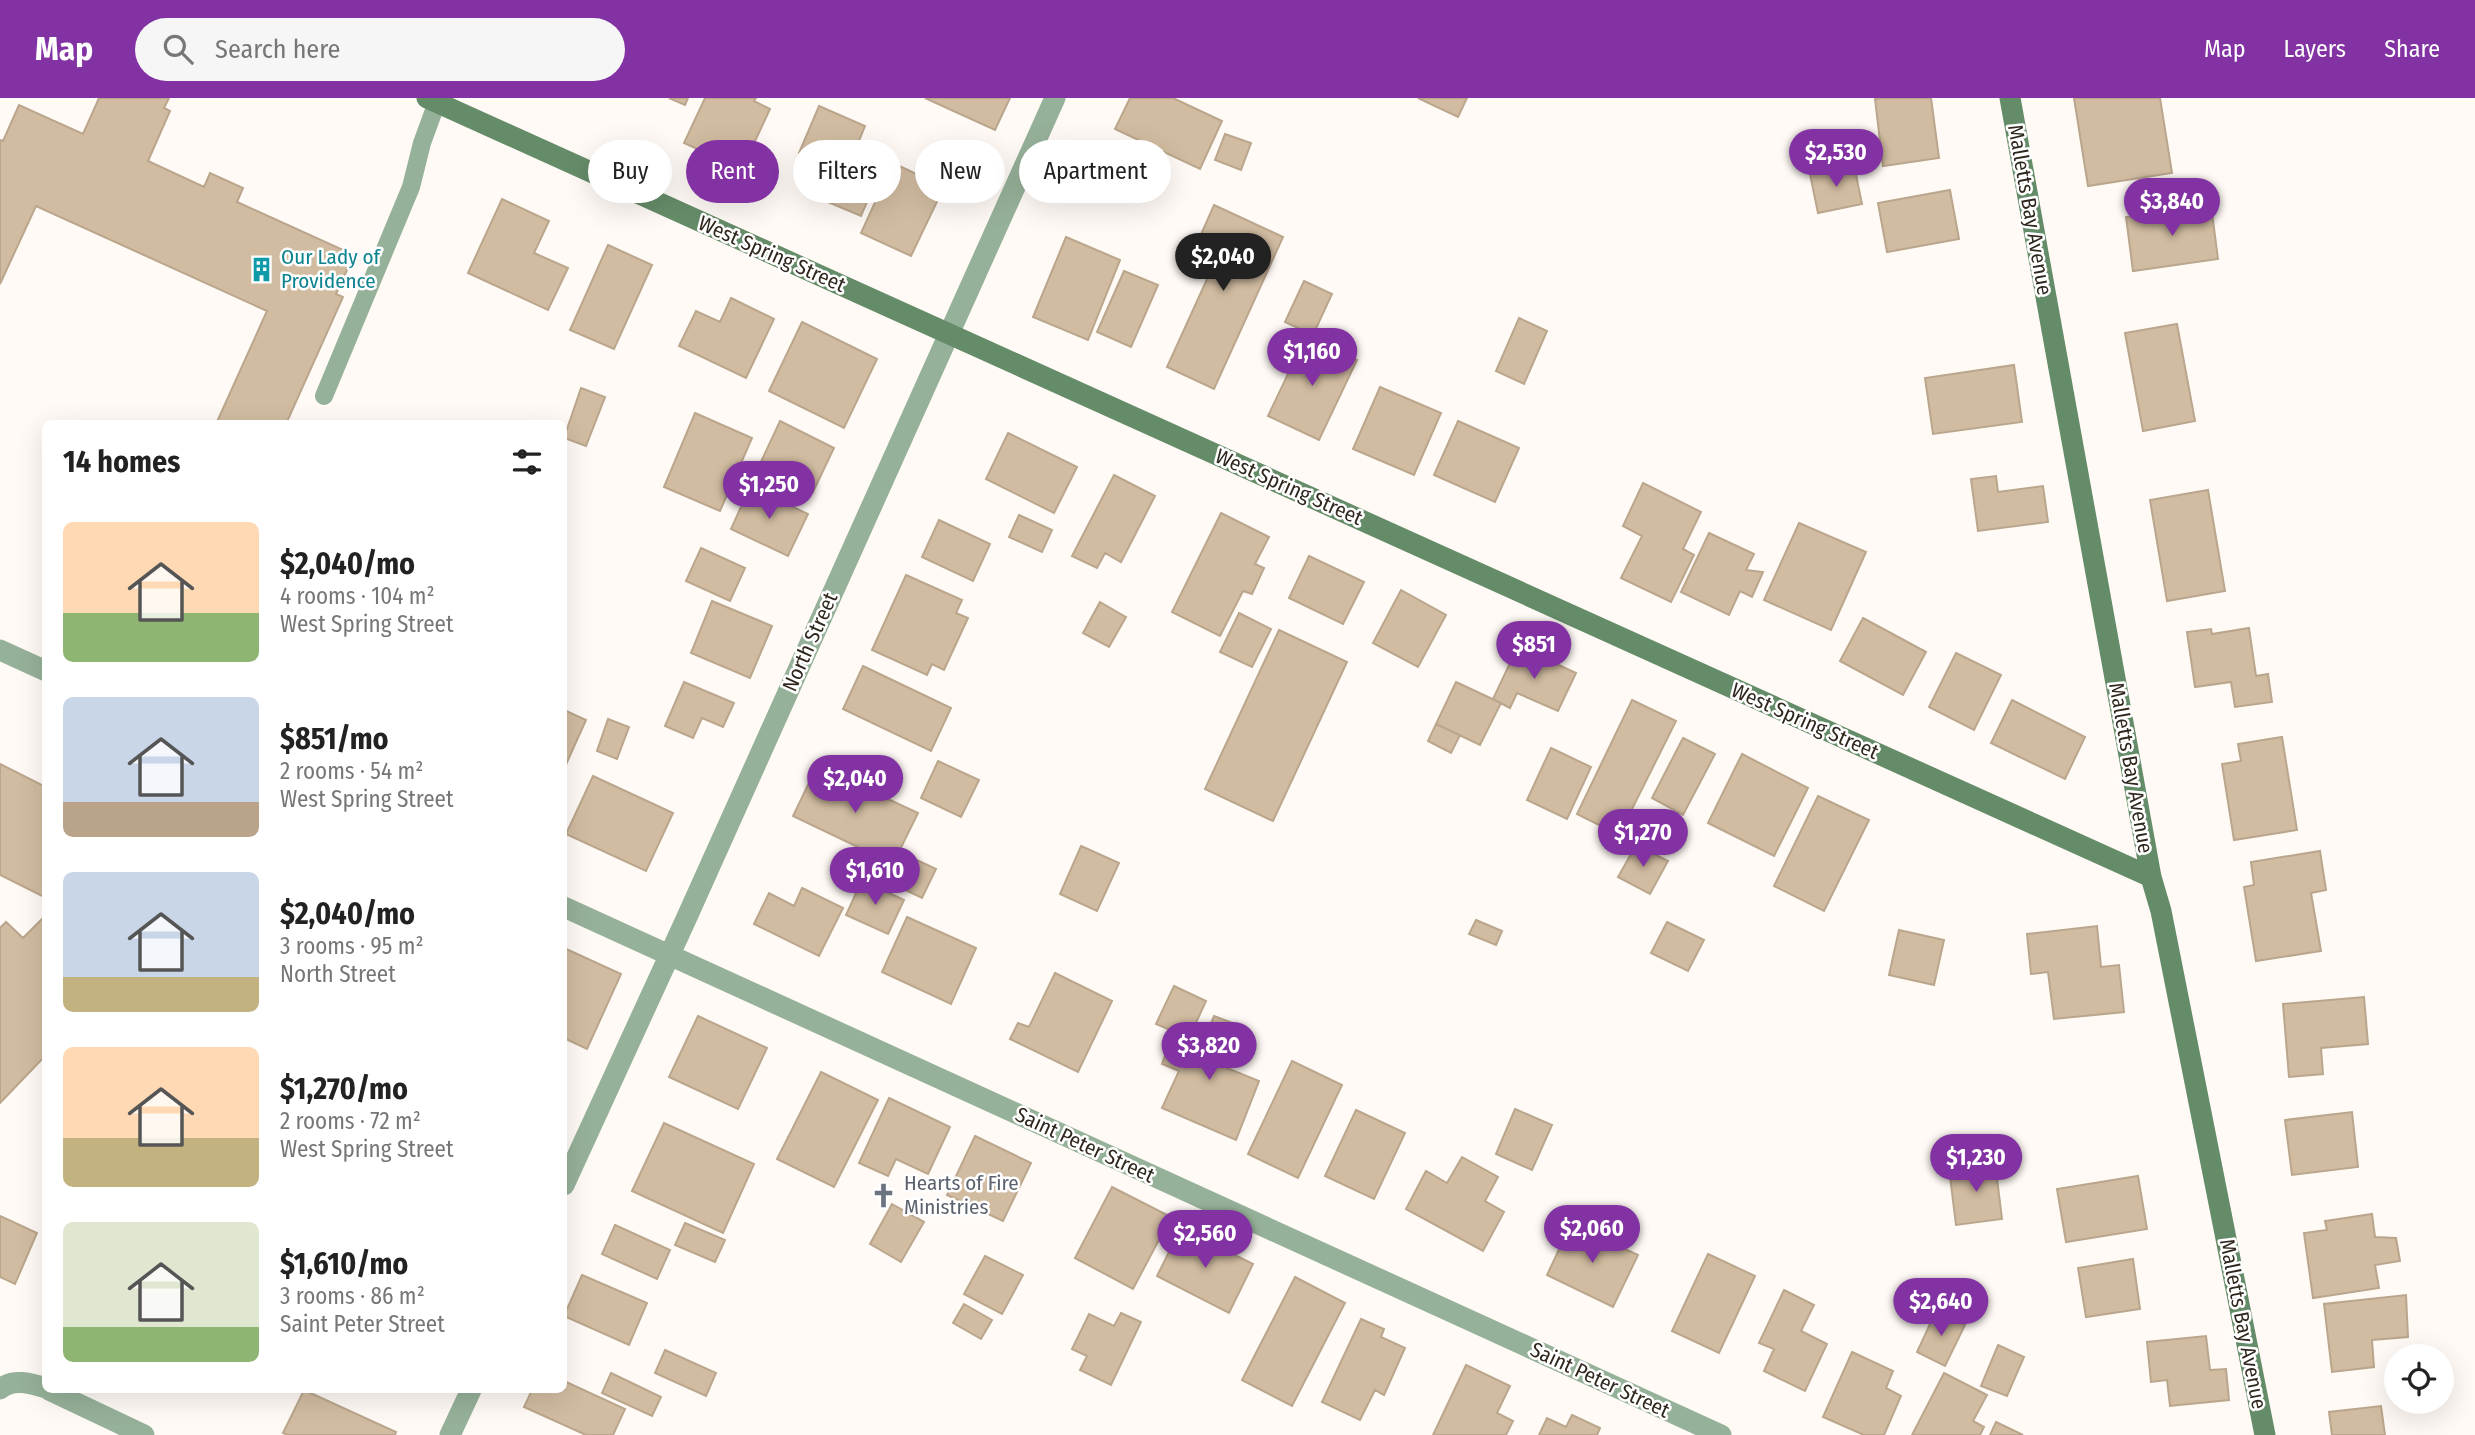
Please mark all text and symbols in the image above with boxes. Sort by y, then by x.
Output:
search box [135,18,625,81]
text: Map [35,29,93,69]
icon: search [159,30,197,68]
text: Search here [215,34,340,65]
text: Map [2204,35,2246,63]
text: Layers [2284,35,2346,63]
text: Share [2384,35,2440,63]
street label: Malletts Bay Avenue [2002,123,2058,297]
pin: $2,530 [1779,130,1893,189]
text: $2,530 [1805,138,1867,166]
chip: Buy [588,140,672,203]
chip: Rent [686,140,779,203]
chip: Filters [793,140,901,203]
chip: New [915,140,1005,203]
chip: Apartment [1019,140,1171,203]
pin: $3,840 [2115,178,2229,238]
text: $3,840 [2140,187,2204,215]
street label: West Spring Street [694,210,850,298]
pin: $2,040 [1166,234,1280,293]
text: $2,040 [1191,242,1255,270]
place label: Our Lady of Providence [281,244,381,294]
building icon: Our Lady of Providence [247,255,275,283]
pin: $1,160 [1255,328,1369,388]
text: $1,160 [1283,337,1341,365]
icon: filters [508,443,546,481]
street label: West Spring Street [1211,443,1367,531]
text: 14 homes [63,444,180,480]
pin: $1,250 [712,462,826,521]
text: $1,250 [739,470,799,498]
text: $2,040/mo [280,546,415,582]
icon: home [119,550,203,634]
text: 4 rooms · 104 m² [280,582,435,610]
street label: North Street [777,588,843,696]
text: West Spring Street [280,610,453,638]
pin: $851 [1493,622,1575,681]
text: $851 [1512,630,1556,658]
street label: West Spring Street [1727,677,1883,765]
street label: Malletts Bay Avenue [2103,681,2159,855]
text: $851/mo [280,721,389,757]
icon: home [119,725,203,809]
pin: $2,040 [798,756,912,815]
text: 2 rooms · 54 m² [280,757,423,785]
text: $2,040 [823,764,887,792]
text: West Spring Street [280,785,453,813]
pin: $1,270 [1586,810,1700,869]
text: $1,270 [1614,818,1672,846]
pin: $1,610 [818,848,932,907]
text: $1,610 [846,856,904,884]
text: $2,040/mo [280,896,415,932]
icon: home [119,900,203,984]
text: 3 rooms · 95 m² [280,932,424,960]
text: North Street [280,960,396,988]
pin: $3,820 [1152,1023,1266,1082]
text: $3,820 [1178,1031,1240,1059]
text: $1,270/mo [280,1071,408,1107]
icon: home [119,1075,203,1159]
street label: Saint Peter Street [1011,1101,1159,1189]
text: 2 rooms · 72 m² [280,1107,421,1135]
pin: $1,230 [1919,1134,2033,1194]
text: West Spring Street [280,1135,453,1163]
text: $1,230 [1946,1143,2006,1171]
place label: Hearts of Fire Ministries [904,1170,1019,1220]
church icon: Hearts of Fire Ministries [870,1181,898,1209]
pin: $2,060 [1535,1206,1649,1265]
pin: $2,560 [1148,1210,1262,1270]
text: $2,060 [1560,1214,1624,1242]
text: $2,560 [1173,1219,1237,1247]
street label: Malletts Bay Avenue [2214,1237,2272,1411]
text: $1,610/mo [280,1246,408,1282]
icon: home [119,1250,203,1334]
pin: $2,640 [1884,1278,1998,1338]
text: 3 rooms · 86 m² [280,1282,425,1310]
text: $2,640 [1909,1287,1973,1315]
text: Saint Peter Street [280,1310,445,1338]
street label: Saint Peter Street [1526,1336,1674,1424]
map controls [2384,1344,2454,1414]
button: locate [2384,1344,2454,1414]

